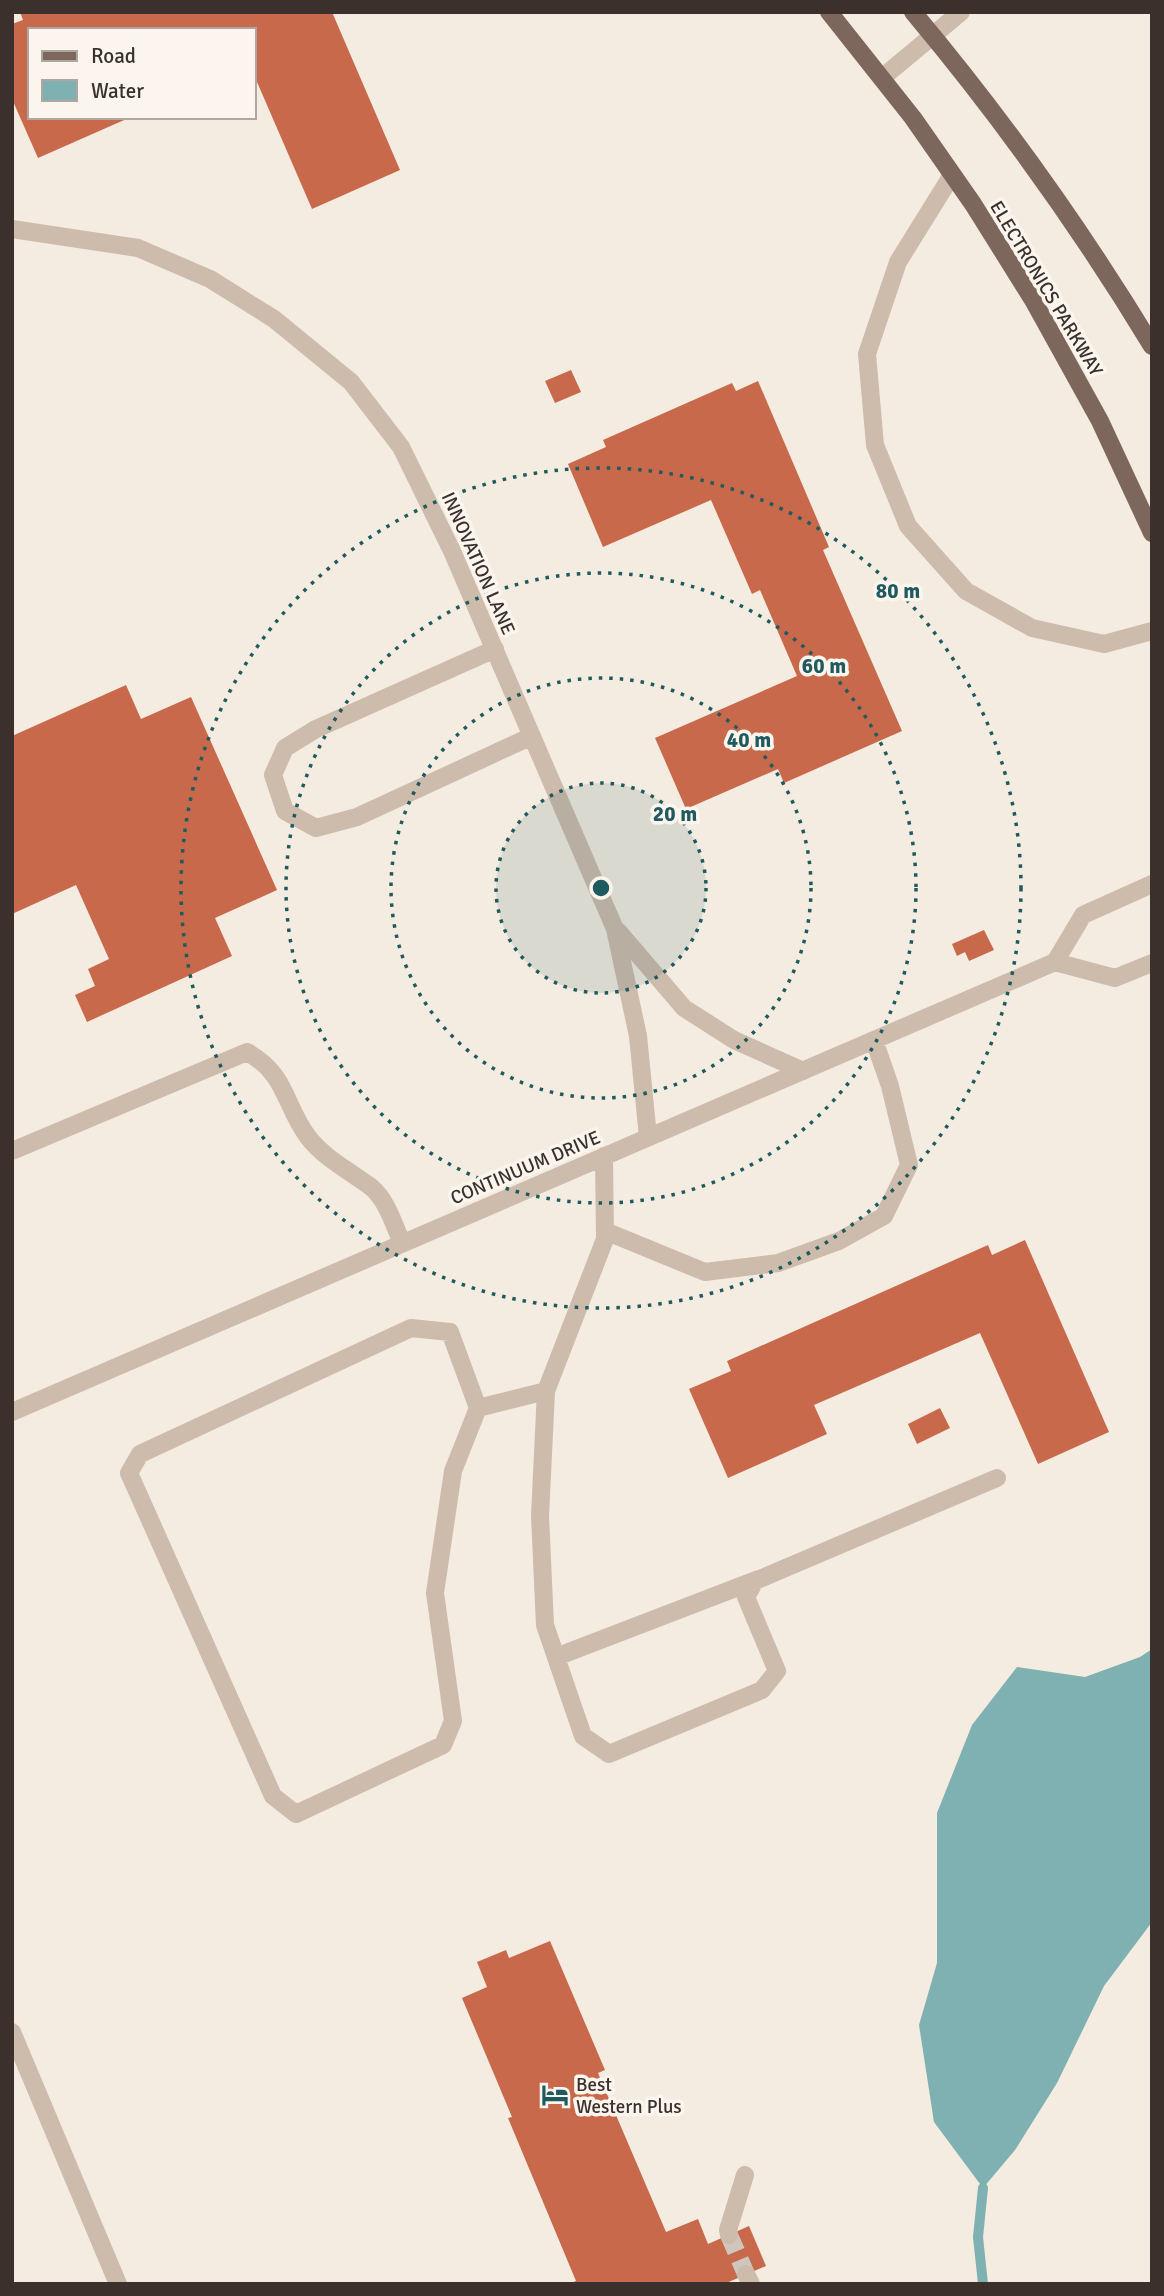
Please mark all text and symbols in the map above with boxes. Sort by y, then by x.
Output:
legend [28,28,256,119]
text: Road [91,43,136,69]
text: Water [91,78,144,104]
street label: ELECTRONICS PARKWAY [984,197,1108,381]
street label: INNOVATION LANE [436,488,520,638]
text: 80 m [876,578,920,604]
text: 60 m [802,653,846,679]
text: 40 m [727,727,771,753]
text: 20 m [653,801,697,827]
centre of rings [589,876,613,900]
street label: CONTINUUM DRIVE [447,1126,604,1210]
place label: Best Western Plus [576,2073,682,2119]
hotel icon: Best Western Plus [540,2080,570,2110]

